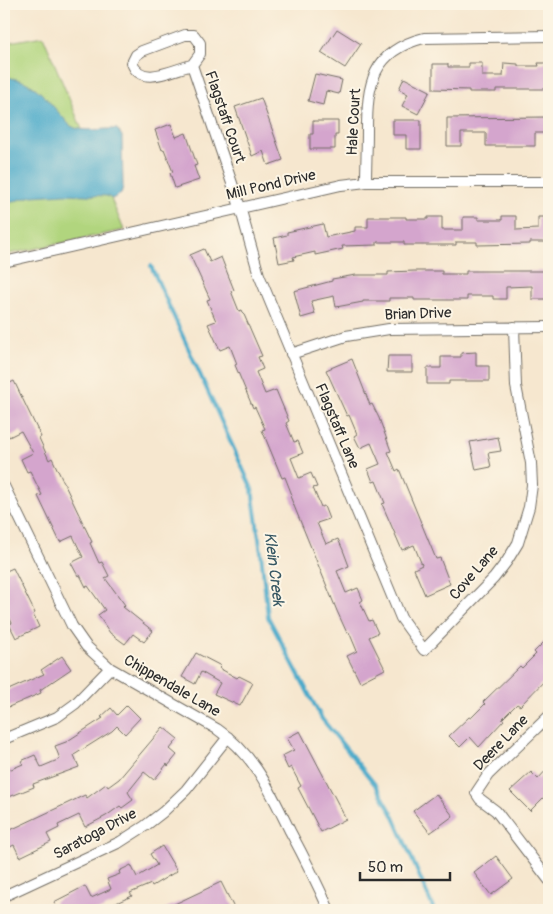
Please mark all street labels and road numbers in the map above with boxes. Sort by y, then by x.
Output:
street label: Flagstaff Court [200,68,250,166]
street label: Hale Court [343,87,365,156]
street label: Mill Pond Drive [224,165,318,205]
street label: Brian Drive [384,303,452,325]
street label: Flagstaff Lane [311,381,364,472]
street label: Cove Lane [445,542,503,604]
street label: Chippendale Lane [120,651,224,722]
street label: Deere Lane [470,711,533,775]
street label: Saratoga Drive [50,804,140,864]

